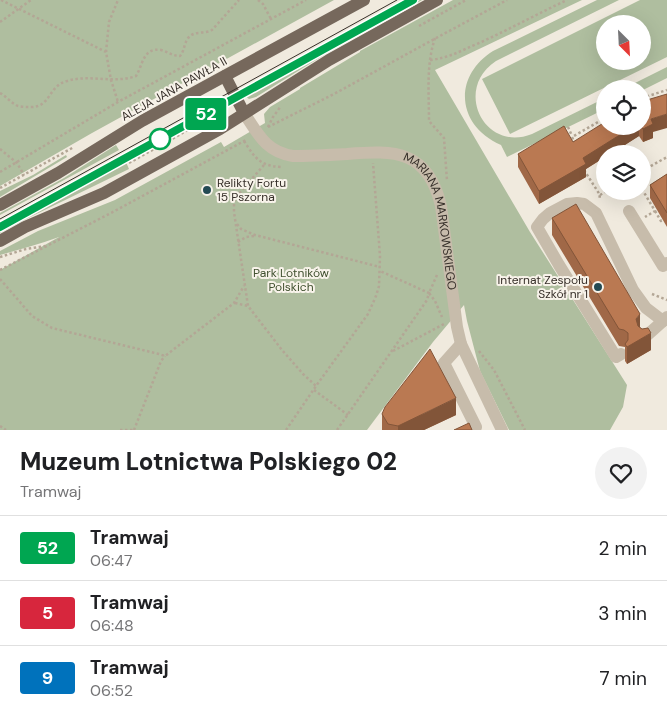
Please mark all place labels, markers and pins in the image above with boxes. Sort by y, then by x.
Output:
unlabelled marker [149,128,171,150]
place label: Relikty Fortu 15 Pszorna [217,175,286,205]
marker: Relikty Fortu 15 Pszorna [201,184,213,196]
place label: Internat Zespołu Szkół nr 1 [498,272,588,302]
marker: Internat Zespołu Szkół nr 1 [592,281,604,293]

